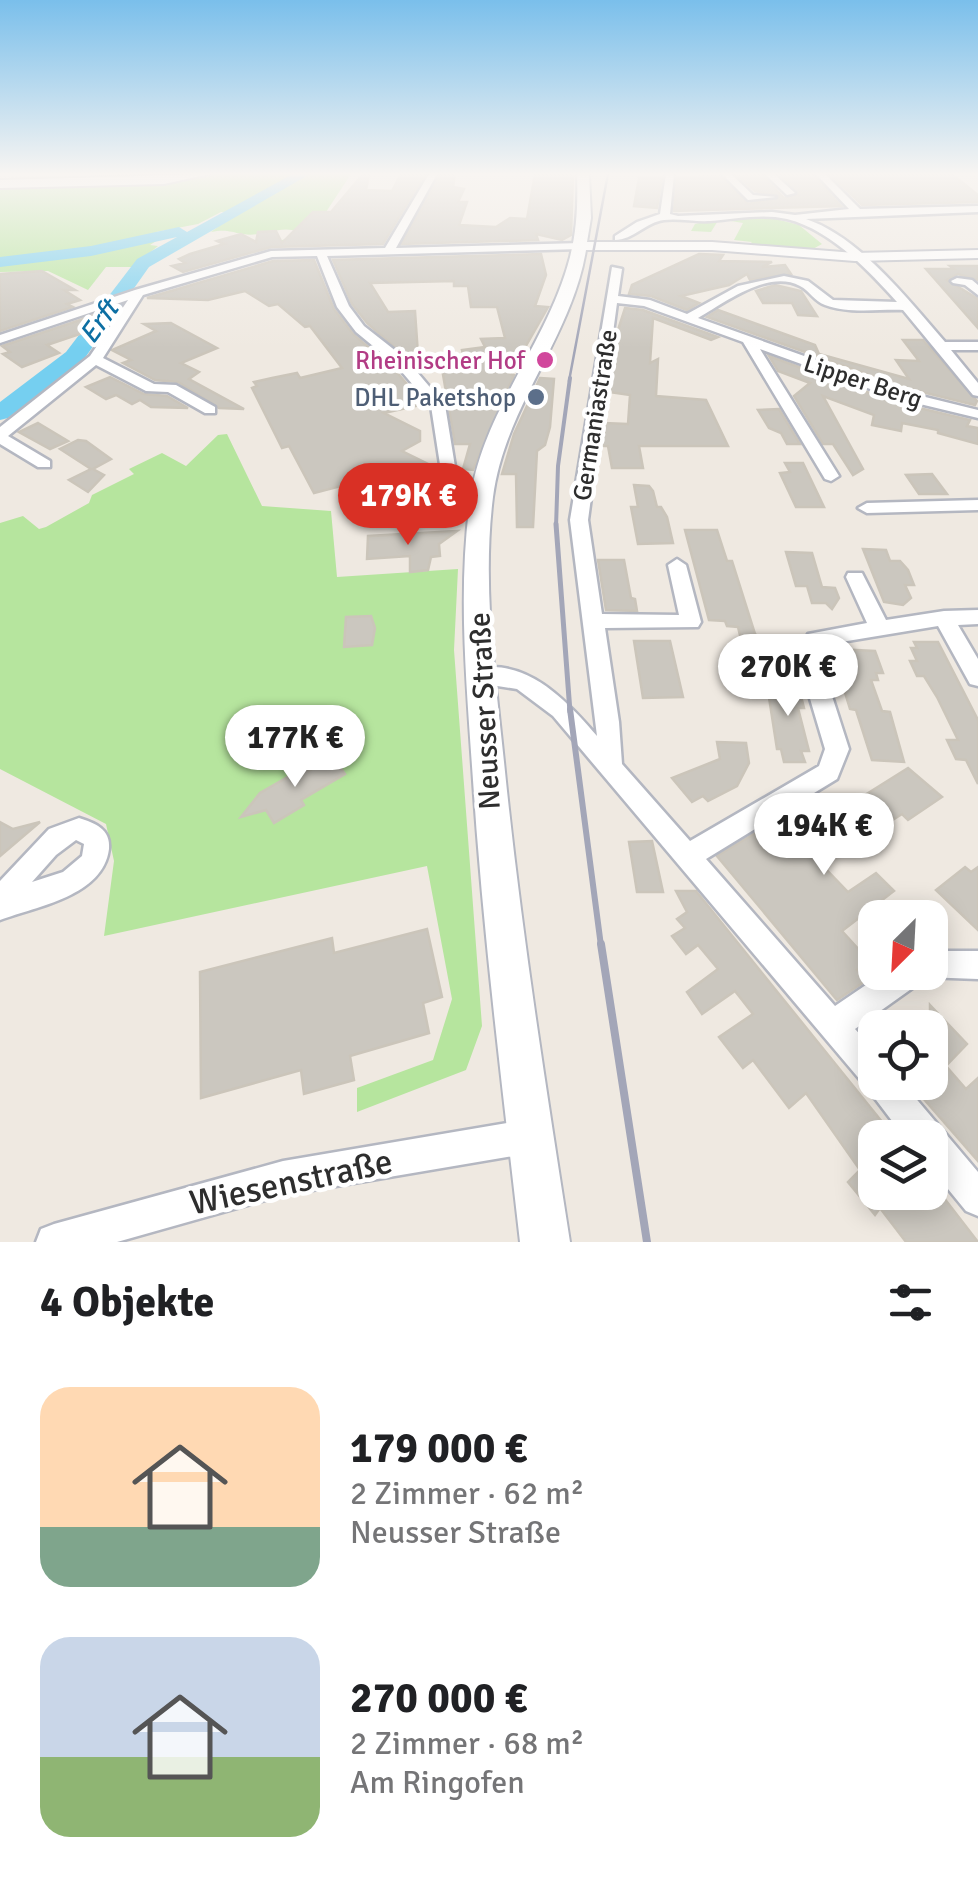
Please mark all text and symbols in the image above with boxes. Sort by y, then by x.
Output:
water label: Erft [72,291,128,350]
street label: Germaniastraße [566,327,624,503]
place label: Rheinischer Hof [355,345,527,376]
street label: Lipper Berg [800,347,926,415]
marker: Rheinischer Hof [534,349,556,371]
place label: DHL Paketshop [354,382,516,413]
marker: DHL Paketshop [525,386,547,408]
pin: 179K € [327,463,489,548]
text: 179K € [360,476,456,515]
street label: Neusser Straße [461,611,509,811]
pin: 270K € [707,634,869,719]
text: 270K € [740,647,836,686]
pin: 177K € [214,705,376,790]
text: 177K € [247,718,343,757]
pin: 194K € [743,793,905,878]
text: 194K € [776,806,872,845]
north arrow [858,900,948,990]
map controls [858,900,948,1210]
button: locate [858,1010,948,1100]
button: layers [858,1120,948,1210]
street label: Wiesenstraße [186,1140,396,1224]
icon: filters [883,1275,938,1330]
text: 4 Objekte [40,1277,214,1328]
text: 179 000 € [350,1423,527,1474]
icon: home [120,1427,240,1547]
text: 2 Zimmer · 62 m² [350,1474,584,1513]
text: Neusser Straße [350,1513,561,1552]
text: 270 000 € [350,1673,527,1724]
icon: home [120,1677,240,1797]
text: 2 Zimmer · 68 m² [350,1724,584,1763]
text: Am Ringofen [350,1763,525,1802]

